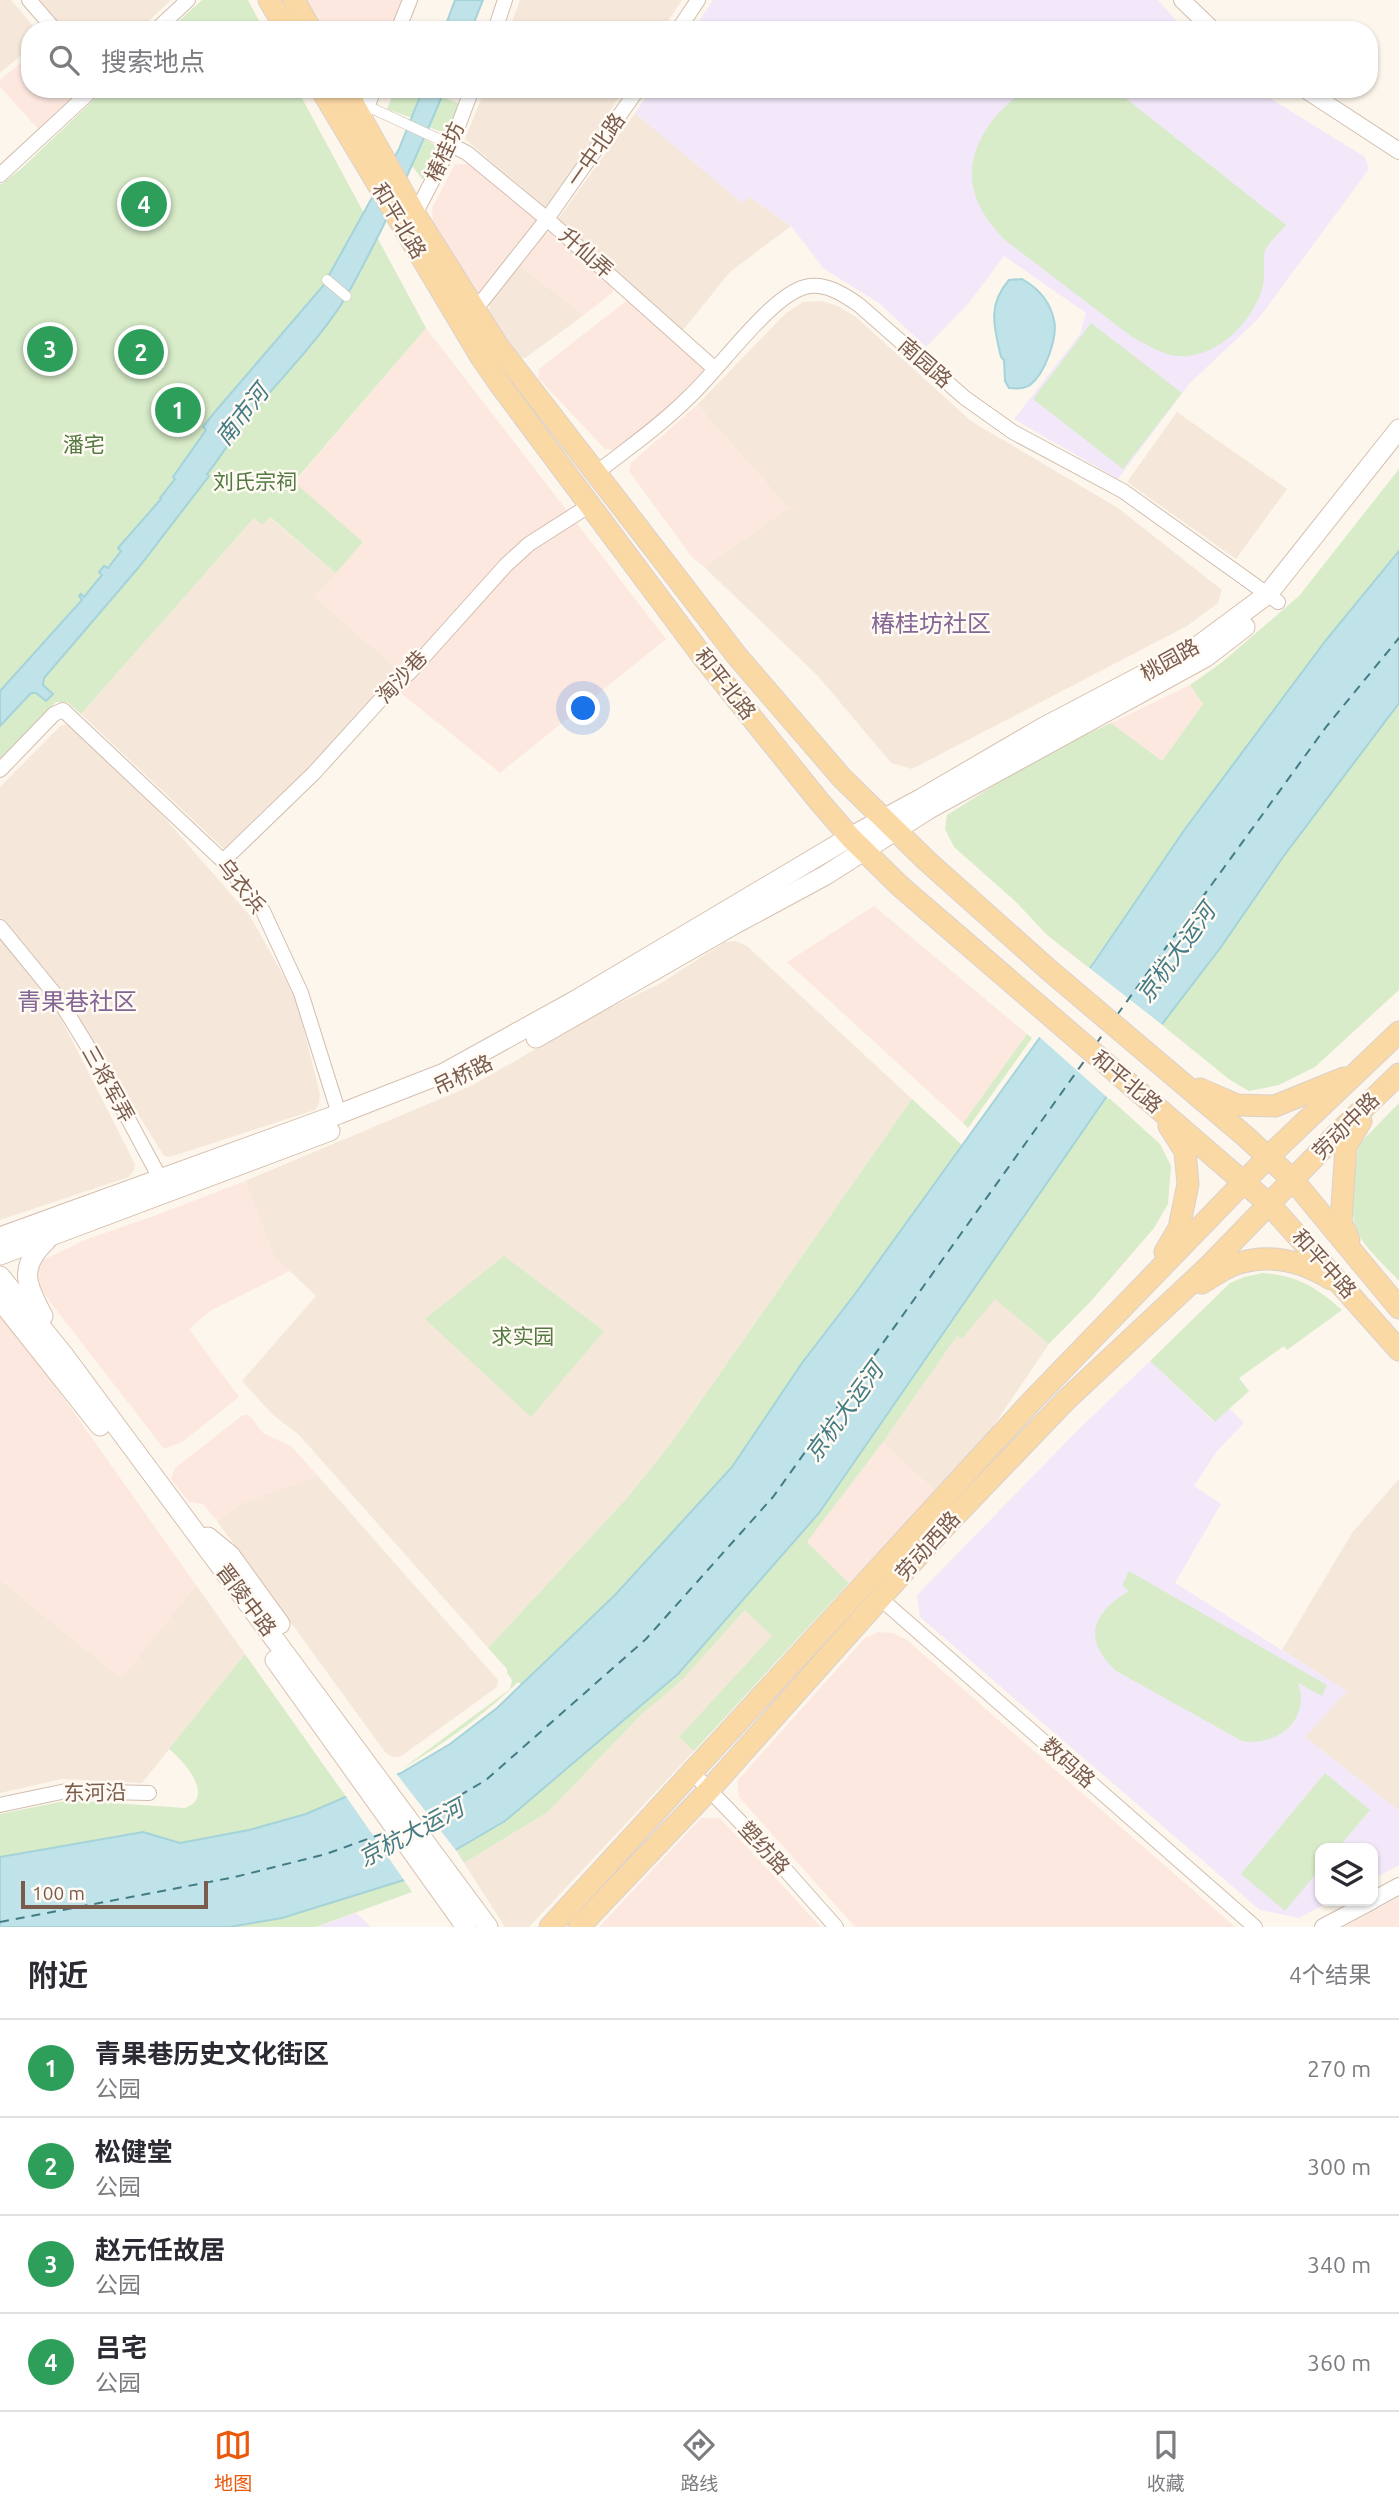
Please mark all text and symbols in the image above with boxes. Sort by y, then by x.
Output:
search box [21,21,1378,98]
icon: search [45,41,83,79]
text: 搜索地点 [101,47,205,76]
street label: 一中北路 [561,108,629,191]
street label: 椿桂坊 [420,118,468,185]
pin: 4 [121,178,167,230]
street label: 和平北路 [368,178,432,263]
street label: 升仙弄 [555,223,618,282]
pin: 3 [27,323,73,375]
pin: 2 [118,326,164,378]
street label: 南园路 [894,333,957,392]
water label: 南市河 [211,377,275,450]
pin: 1 [155,384,201,436]
park label: 潘宅 [63,432,105,456]
park label: 刘氏宗祠 [213,469,297,493]
district label: 椿桂坊社区 [871,610,991,637]
street label: 桃园路 [1136,633,1203,685]
street label: 和平北路 [690,643,761,724]
street label: 淘沙巷 [371,645,432,708]
your location [566,691,600,725]
street label: 乌衣浜 [213,853,271,918]
water label: 京杭大运河 [1132,896,1222,1007]
district label: 青果巷社区 [17,988,137,1015]
street label: 三将军弄 [78,1041,140,1126]
street label: 和平北路 [1088,1045,1168,1117]
street label: 吊桥路 [429,1050,496,1099]
street label: 劳动中路 [1307,1087,1383,1163]
street label: 和平中路 [1288,1224,1362,1303]
park label: 求实园 [492,1324,555,1348]
water label: 京杭大运河 [800,1355,890,1466]
street label: 劳动西路 [890,1506,964,1585]
street label: 晋陵中路 [212,1559,282,1640]
street label: 数码路 [1037,1733,1100,1792]
street label: 东河沿 [63,1779,127,1805]
water label: 京杭大运河 [354,1793,471,1871]
street label: 塑纺路 [734,1816,795,1879]
map controls [1315,1843,1378,1906]
button: layers [1315,1843,1378,1906]
scale bar [21,1878,208,1910]
text: 100 m [32,1882,85,1904]
text: 附近 [28,1958,88,1992]
text: 4个结果 [1289,1962,1371,1987]
text: 青果巷历史文化街区 [95,2039,329,2068]
text: 1 [45,2056,57,2081]
text: 270 m [1307,2056,1371,2081]
text: 公园 [95,2076,141,2101]
text: 松健堂 [95,2137,173,2166]
text: 2 [45,2154,57,2179]
text: 300 m [1307,2154,1371,2179]
text: 公园 [95,2174,141,2199]
text: 赵元任故居 [95,2235,225,2264]
text: 3 [45,2252,57,2277]
text: 340 m [1307,2252,1371,2277]
text: 公园 [95,2272,141,2297]
text: 吕宅 [95,2333,147,2362]
text: 4 [45,2350,57,2375]
text: 360 m [1307,2350,1371,2375]
text: 公园 [95,2370,141,2395]
tab: 地图 [214,2426,252,2495]
tab: 路线 [680,2426,719,2495]
tab: 收藏 [1147,2426,1185,2495]

